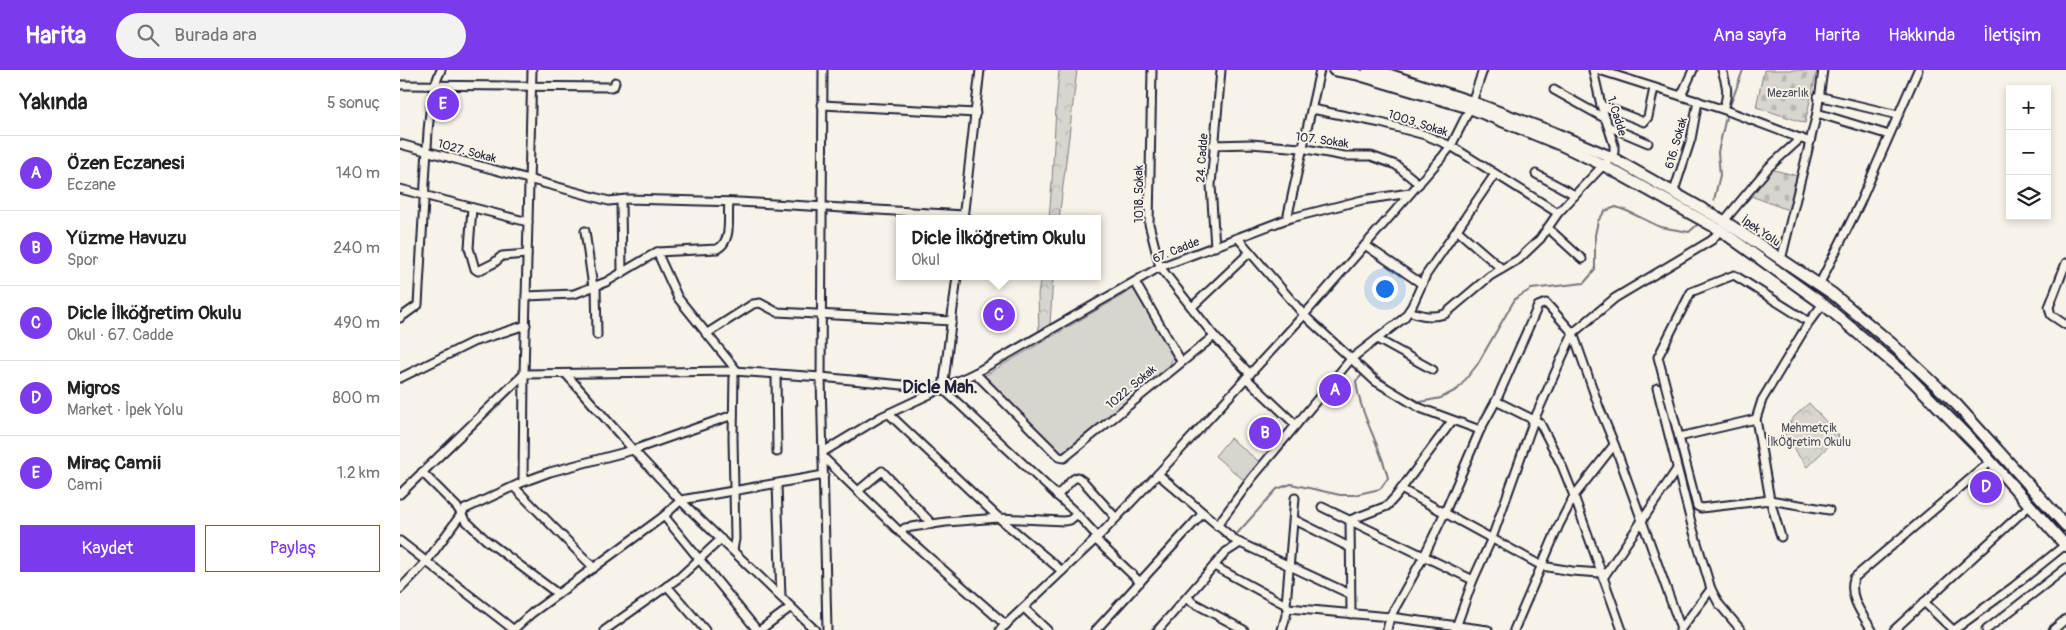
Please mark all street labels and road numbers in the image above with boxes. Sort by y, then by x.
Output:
street label: 1. Cadde [1603,94,1630,138]
street label: 1003. Sokak [1386,107,1450,140]
street label: 616. Sokak [1662,116,1691,171]
street label: 107. Sokak [1294,129,1349,152]
street label: 24. Cadde [1193,133,1212,183]
street label: 1027. Sokak [436,136,498,167]
street label: 1018. Sokak [1132,165,1147,223]
street label: İpek Yolu [1738,212,1784,250]
street label: 67. Cadde [1151,234,1202,267]
street label: 1022. Sokak [1103,362,1159,413]

